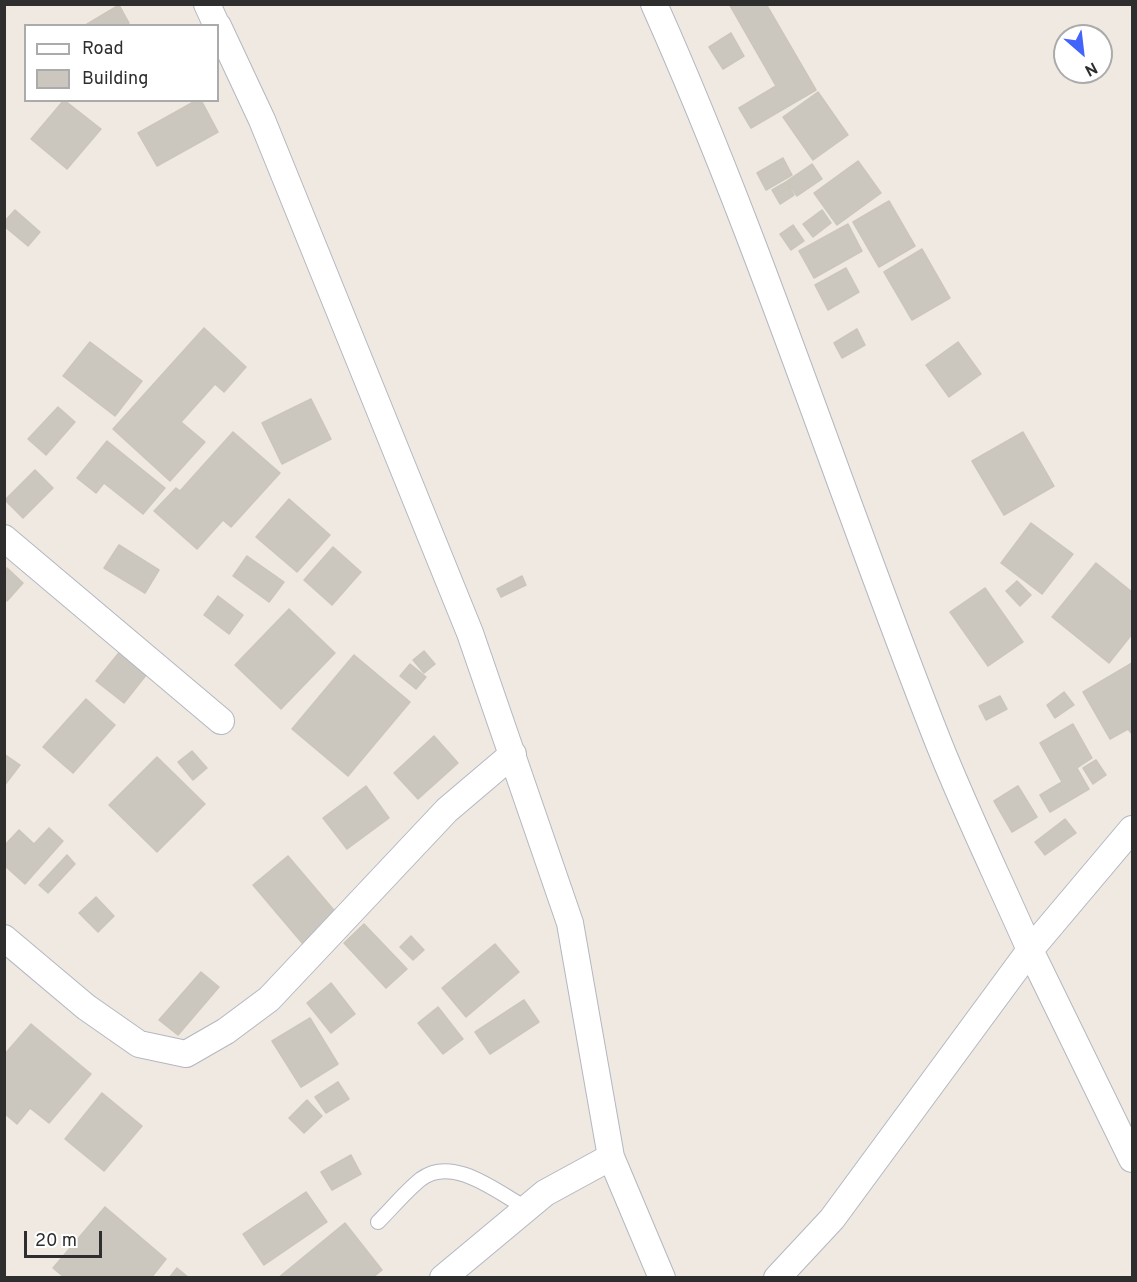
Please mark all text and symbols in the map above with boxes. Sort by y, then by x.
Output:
legend [24,24,219,102]
north arrow [1053,24,1113,84]
text: Road [82,38,124,61]
text: N [1081,57,1100,80]
text: Building [82,68,148,91]
scale bar [27,1219,105,1257]
text: 20 m [35,1230,77,1253]

